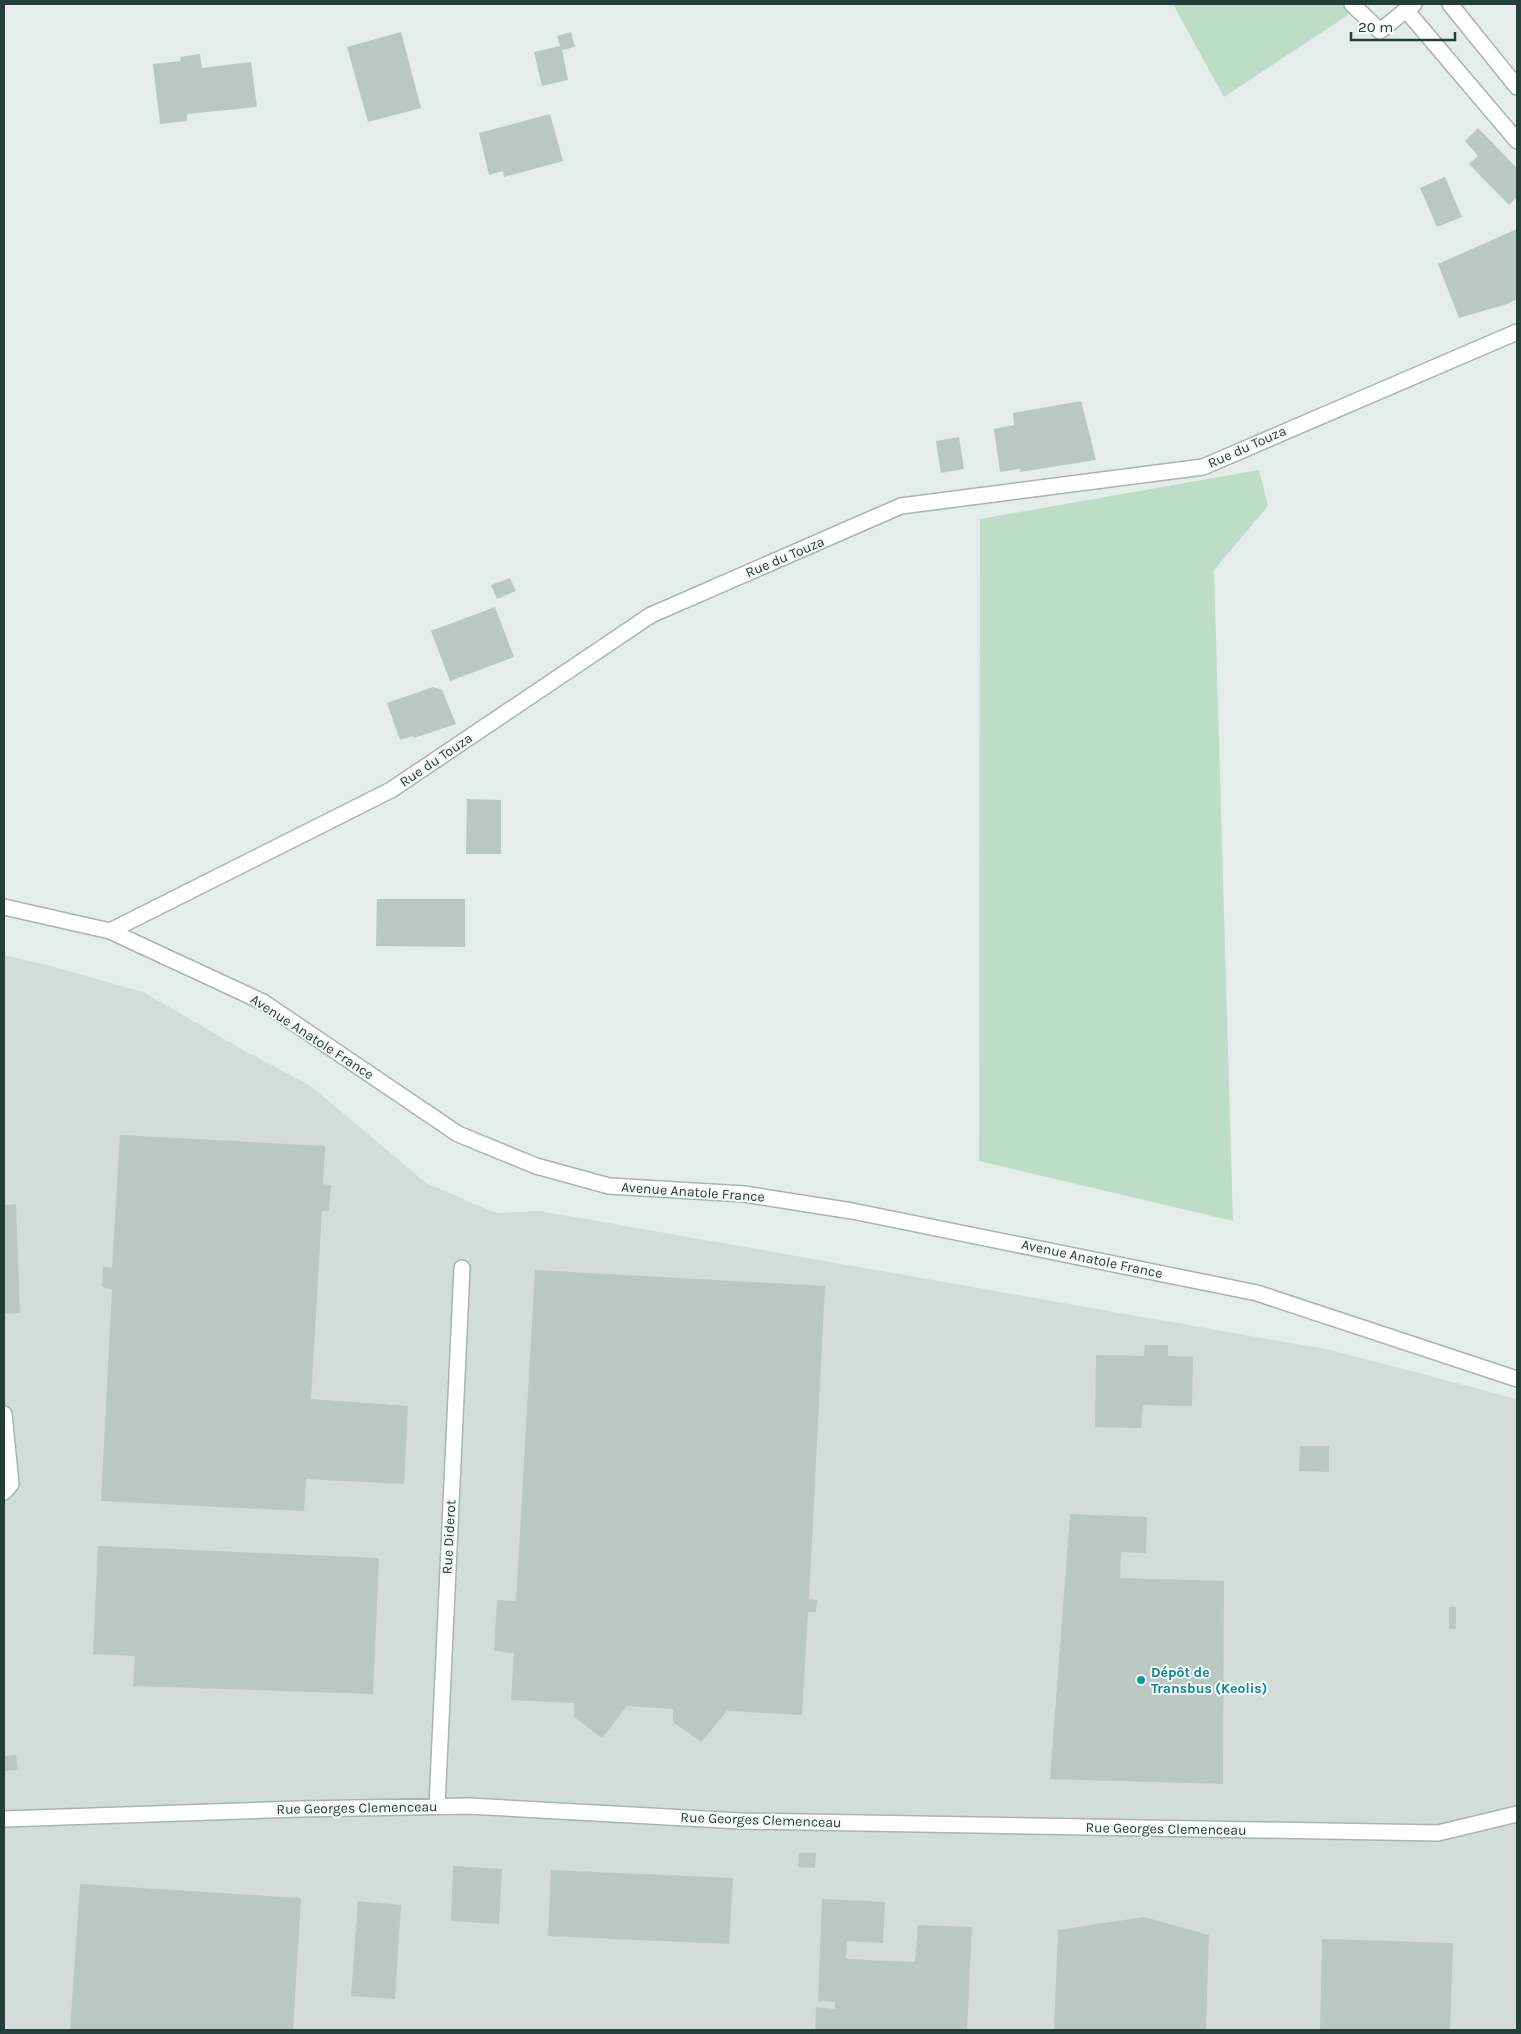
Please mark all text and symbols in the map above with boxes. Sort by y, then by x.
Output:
scale bar [1351,10,1455,42]
text: 20 m [1358,18,1393,36]
street label: Rue du Touza [1205,422,1289,472]
street label: Rue du Touza [743,533,827,581]
street label: Rue du Touza [396,729,476,791]
street label: Avenue Anatole France [247,991,377,1083]
street label: Avenue Anatole France [621,1179,765,1205]
street label: Avenue Anatole France [1020,1236,1164,1282]
street label: Rue Diderot [439,1499,459,1575]
place label: Dépôt de Transbus (Keolis) [1151,1664,1267,1697]
marker: Dépôt de Transbus (Keolis) [1135,1674,1147,1686]
street label: Rue Georges Clemenceau [276,1798,438,1818]
street label: Rue Georges Clemenceau [680,1809,842,1831]
street label: Rue Georges Clemenceau [1085,1819,1247,1839]

